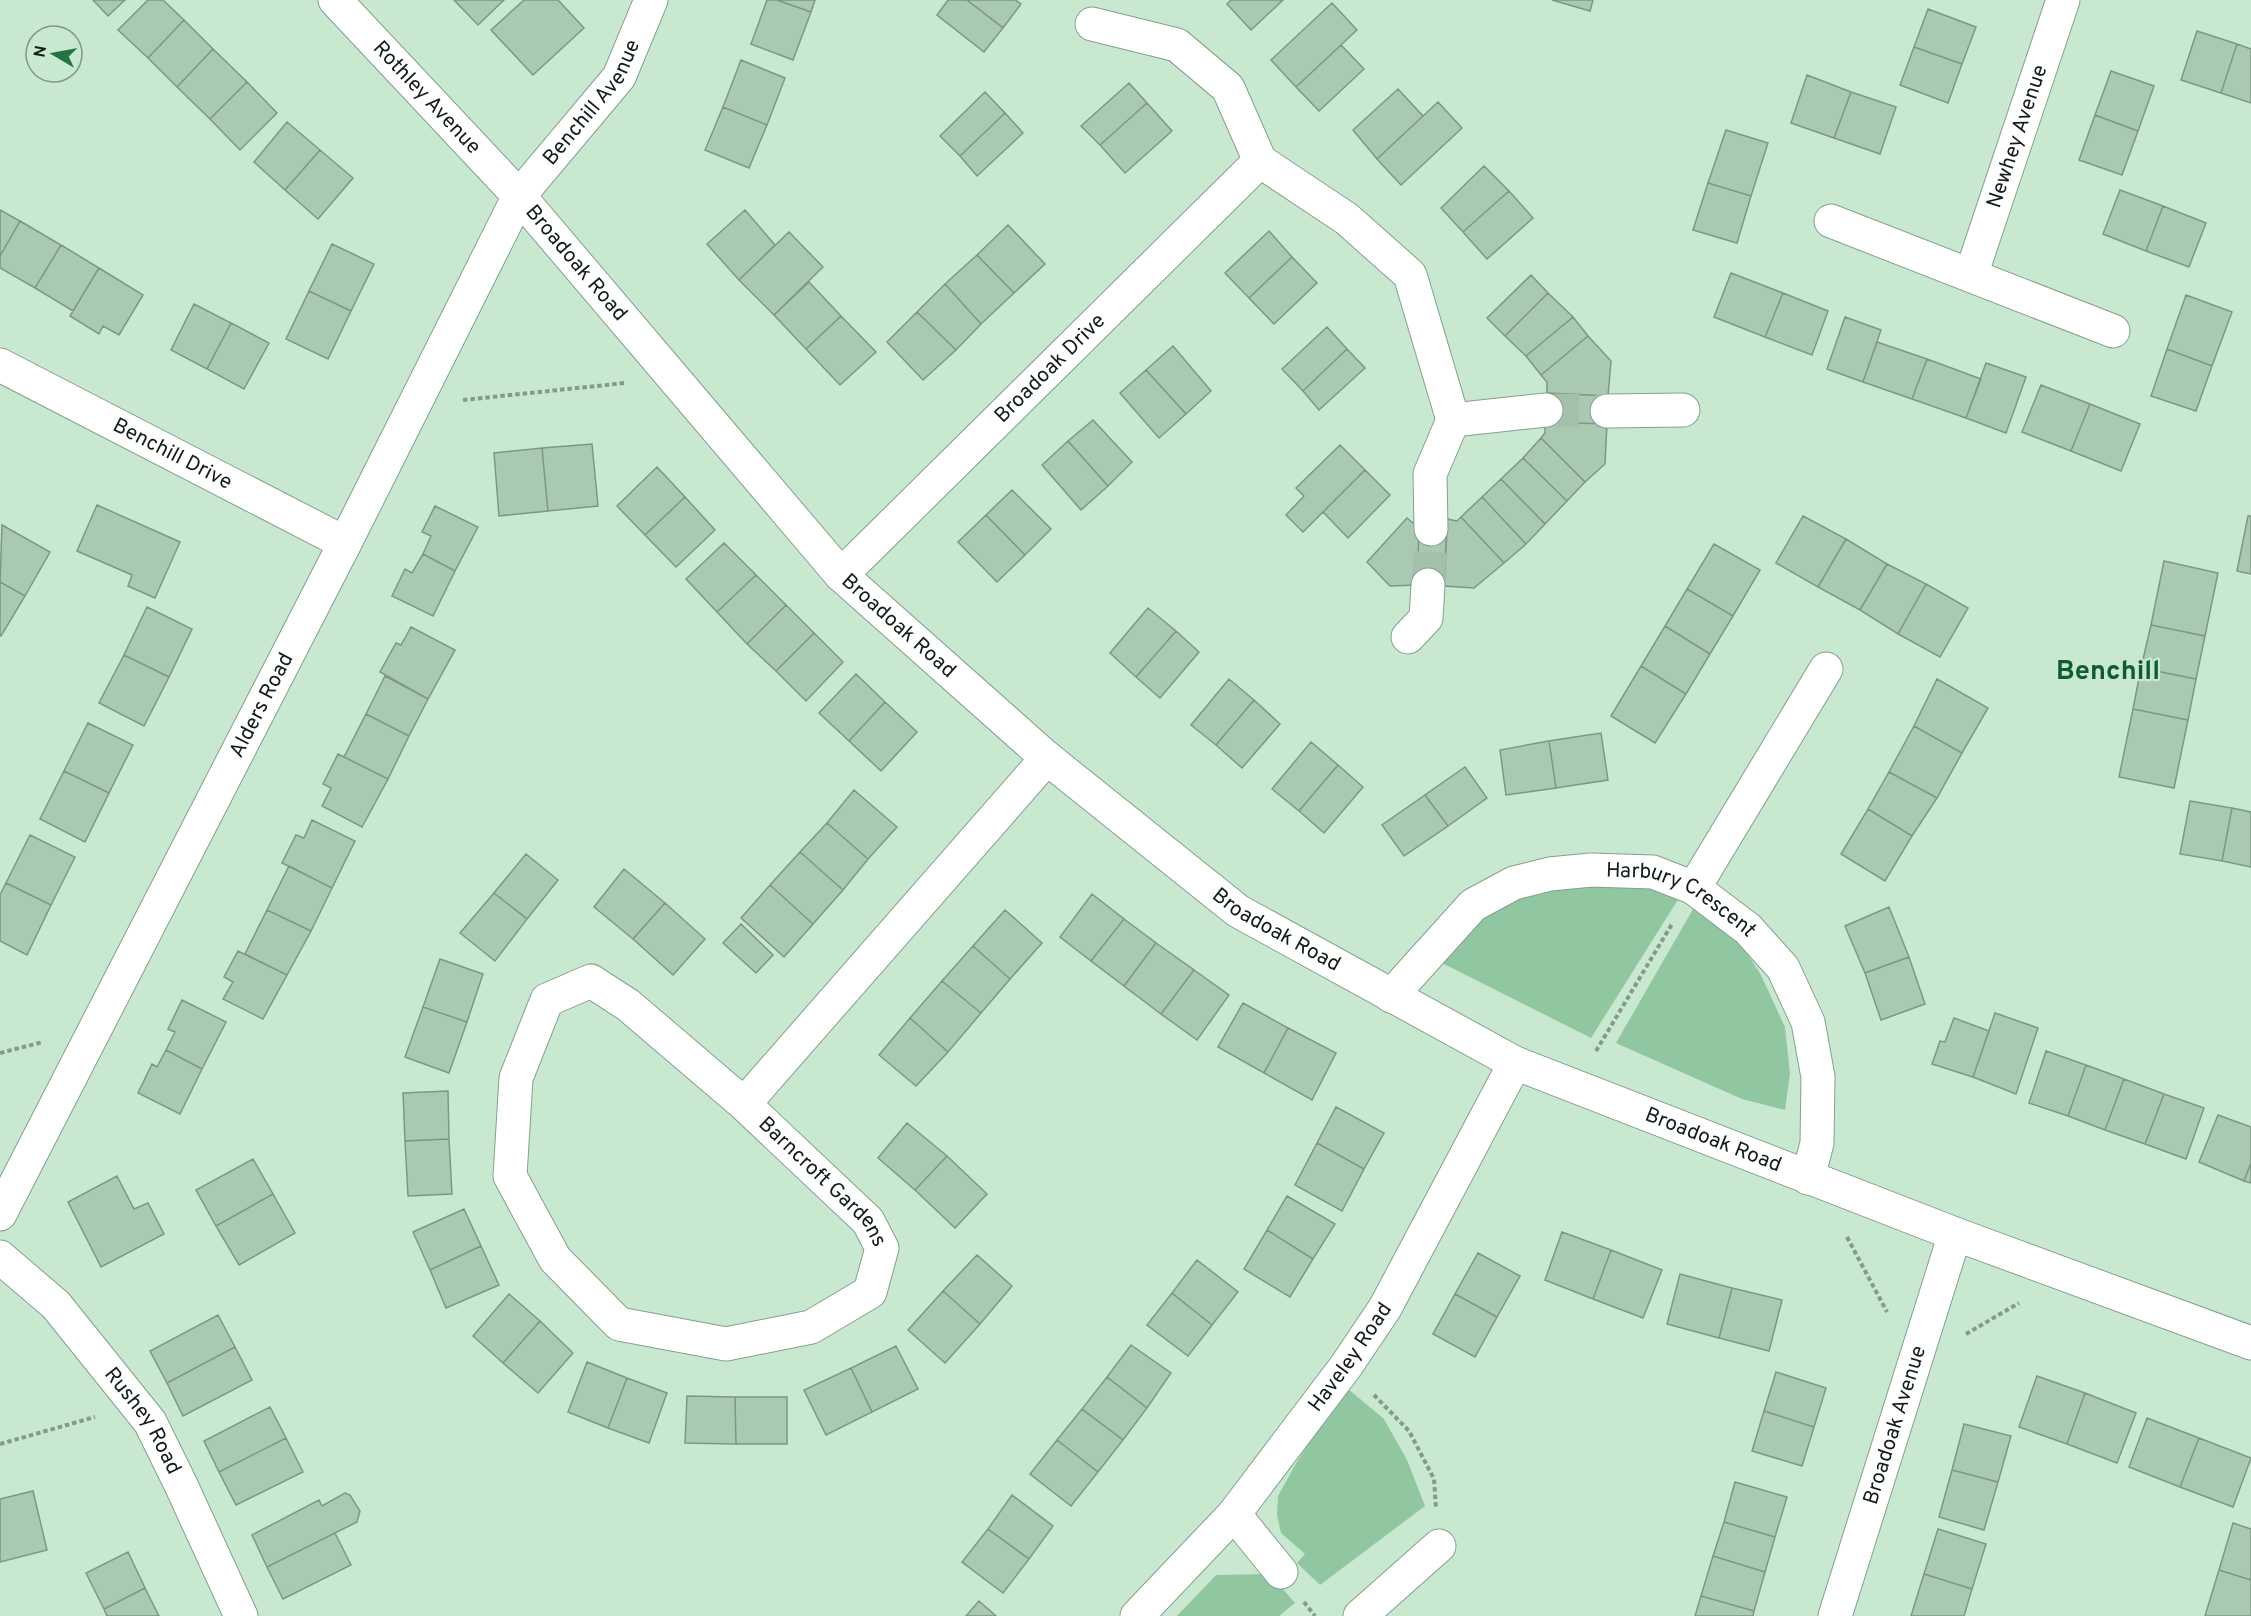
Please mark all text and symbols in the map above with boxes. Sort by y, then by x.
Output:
north arrow [24,24,84,84]
street label: Rothley Avenue [367,35,487,160]
street label: Benchill Avenue [537,36,647,171]
text: N [30,44,52,59]
street label: Newhey Avenue [1981,61,2054,212]
street label: Broadoak Road [519,199,633,327]
street label: Broadoak Drive [989,308,1111,429]
street label: Benchill Drive [108,412,237,496]
street label: Broadoak Road [835,568,961,684]
street label: Alders Road [223,648,300,762]
district label: Benchill [2056,655,2160,689]
street label: Harbury Crescent [1606,857,1762,943]
street label: Broadoak Road [1206,882,1345,978]
street label: Broadoak Road [1641,1101,1785,1179]
street label: Barncroft Gardens [752,1111,893,1252]
street label: Haveley Road [1302,1297,1398,1418]
street label: Broadoak Avenue [1857,1342,1933,1508]
street label: Rushey Road [98,1362,187,1479]

